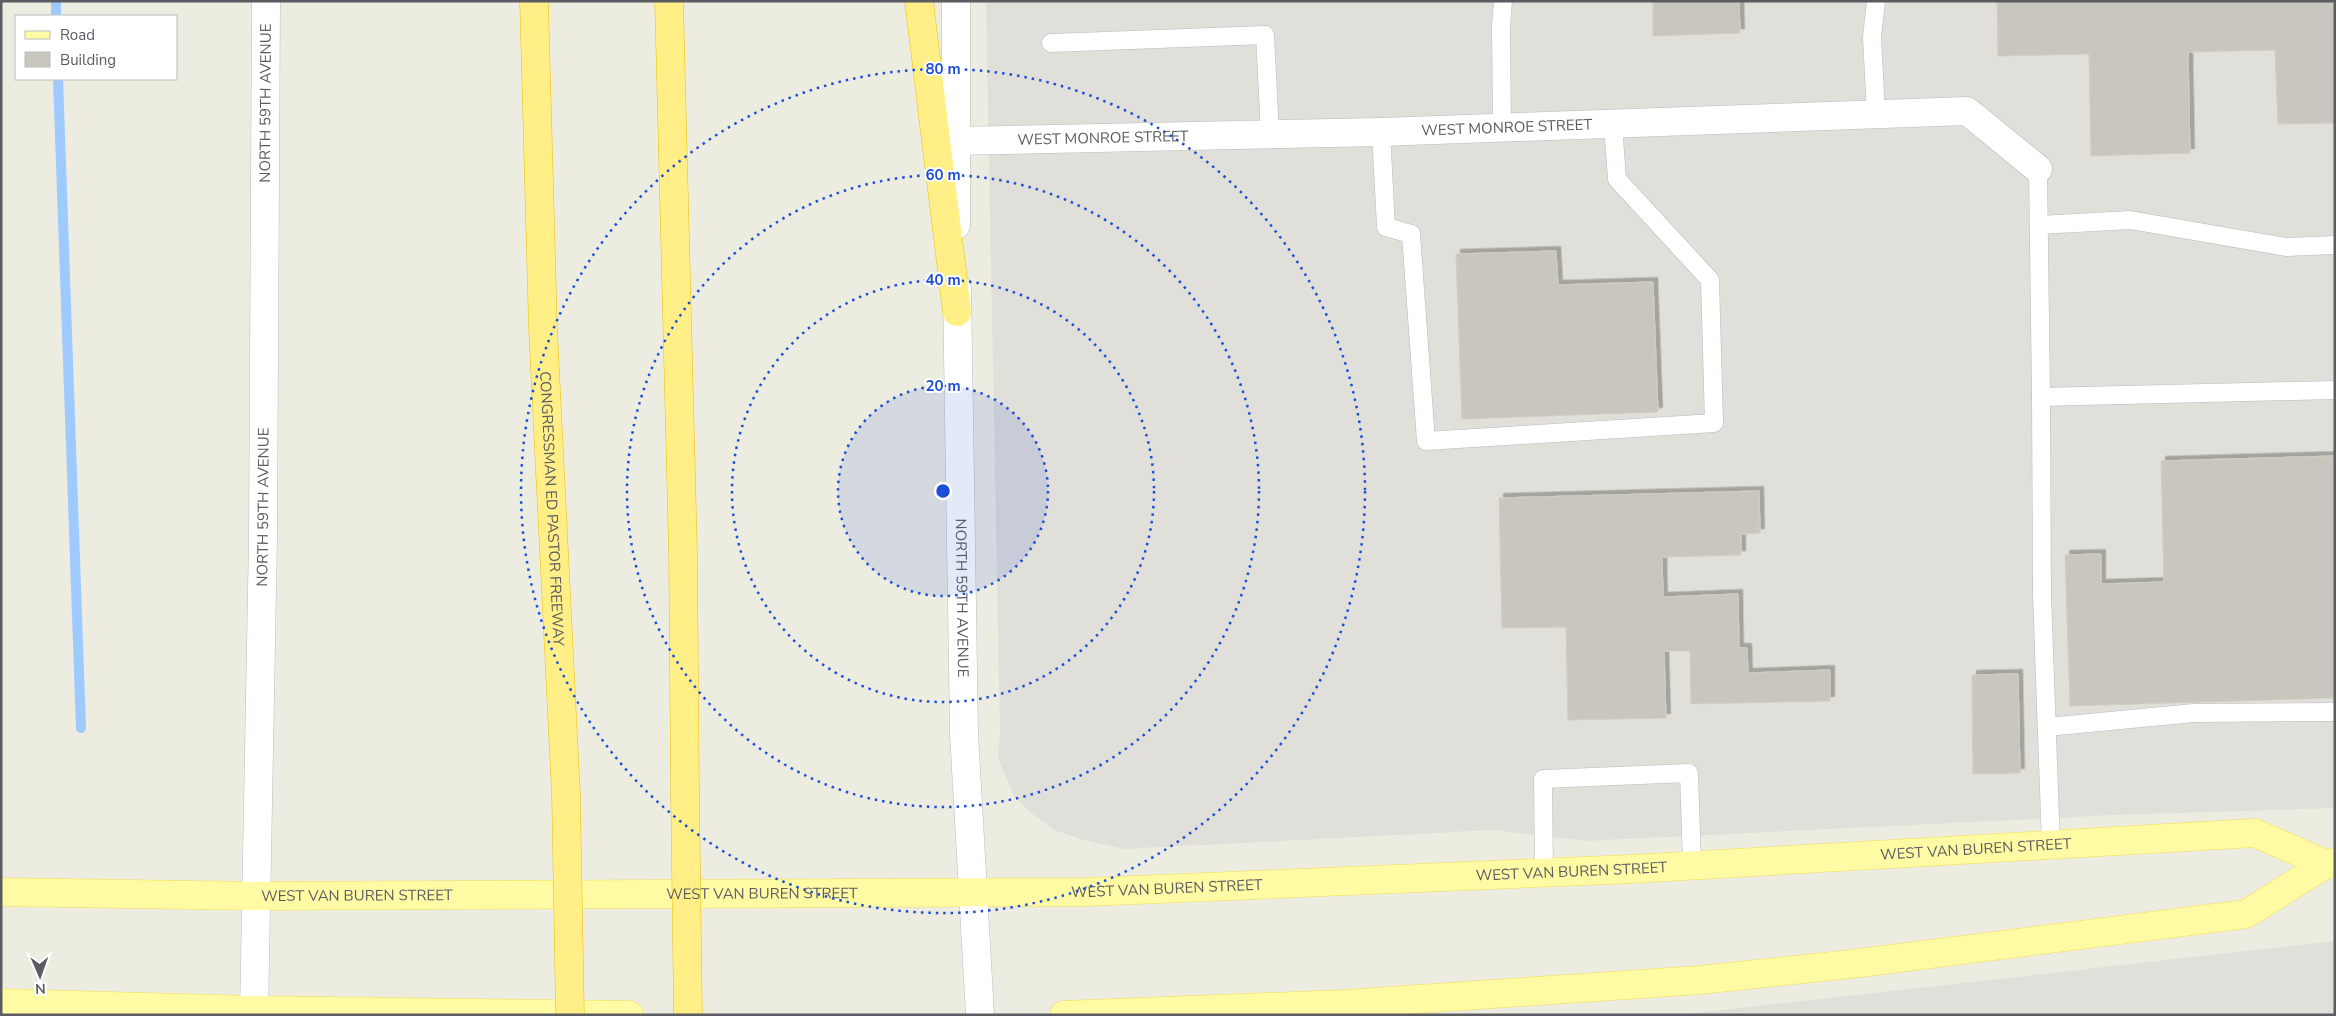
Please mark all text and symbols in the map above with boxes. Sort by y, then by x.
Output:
legend [15,15,178,80]
street label: NORTH 59TH AVENUE [255,24,276,183]
text: Road [60,25,95,45]
text: Building [60,50,116,70]
text: 80 m [925,59,961,79]
street label: WEST MONROE STREET [1421,114,1593,141]
street label: WEST MONROE STREET [1017,126,1189,150]
text: 60 m [925,165,961,185]
text: 40 m [925,270,961,290]
street label: CONGRESSMAN ED PASTOR FREEWAY [535,371,569,648]
text: 20 m [925,376,961,396]
street label: NORTH 59TH AVENUE [252,428,274,587]
centre of rings [934,482,952,500]
street label: NORTH 59TH AVENUE [951,518,973,678]
street label: WEST VAN BUREN STREET [1880,834,2072,865]
street label: WEST VAN BUREN STREET [1475,857,1668,886]
street label: WEST VAN BUREN STREET [1071,875,1263,902]
street label: WEST VAN BUREN STREET [666,883,858,904]
street label: WEST VAN BUREN STREET [261,885,453,906]
north arrow [15,951,65,1001]
text: N [35,979,46,998]

